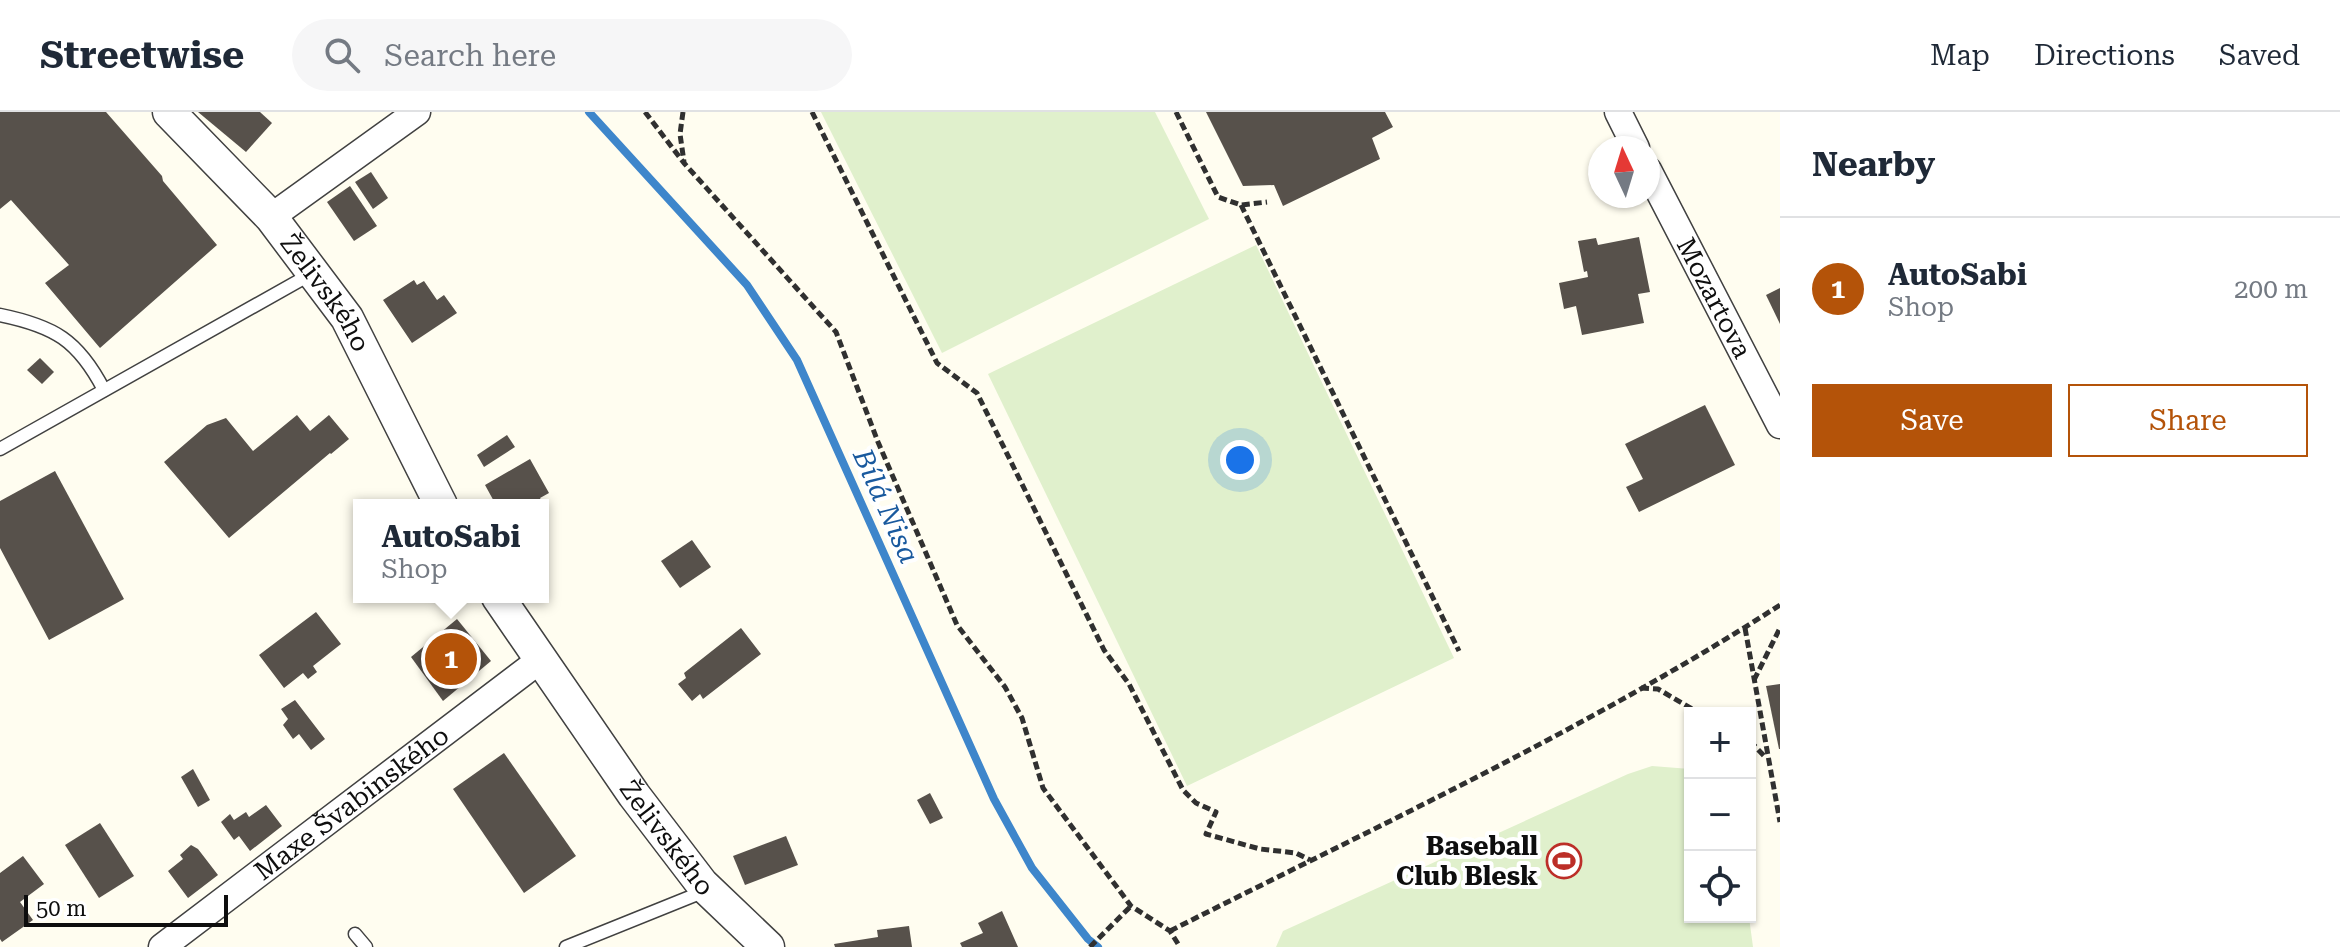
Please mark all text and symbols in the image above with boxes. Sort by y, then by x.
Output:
search box [292,19,852,91]
text: Streetwise [40,33,244,77]
icon: search [320,33,364,77]
text: Search here [384,38,556,73]
text: Map [1930,39,1990,72]
text: Directions [2034,39,2175,72]
text: Saved [2219,39,2300,72]
north arrow [1588,136,1660,208]
text: Nearby [1812,144,1935,184]
street label: Želivského [274,228,376,356]
street label: Mozartova [1671,233,1758,363]
text: AutoSabi [1888,257,2027,292]
text: 1 [1831,274,1845,304]
text: 200 m [2234,274,2308,304]
text: Shop [1888,292,1954,322]
button: Save [1812,384,2052,457]
button: Share [2068,384,2308,457]
your location [1220,440,1260,480]
water label: Bílá Nisa [846,443,926,568]
popup [353,499,549,603]
text: AutoSabi [382,519,520,554]
text: Shop [382,554,448,584]
pin: 1 [425,629,477,689]
map controls [1684,707,1756,923]
button: + [1684,707,1756,779]
street label: Maxe Švabinského [249,720,455,886]
street label: Želivského [613,774,720,902]
button: − [1684,779,1756,851]
place label: Baseball Club Blesk [1396,831,1538,891]
sports icon: Baseball Club Blesk [1545,842,1583,880]
button: locate [1684,851,1756,923]
scale bar [24,891,228,927]
text: 50 m [36,896,86,921]

